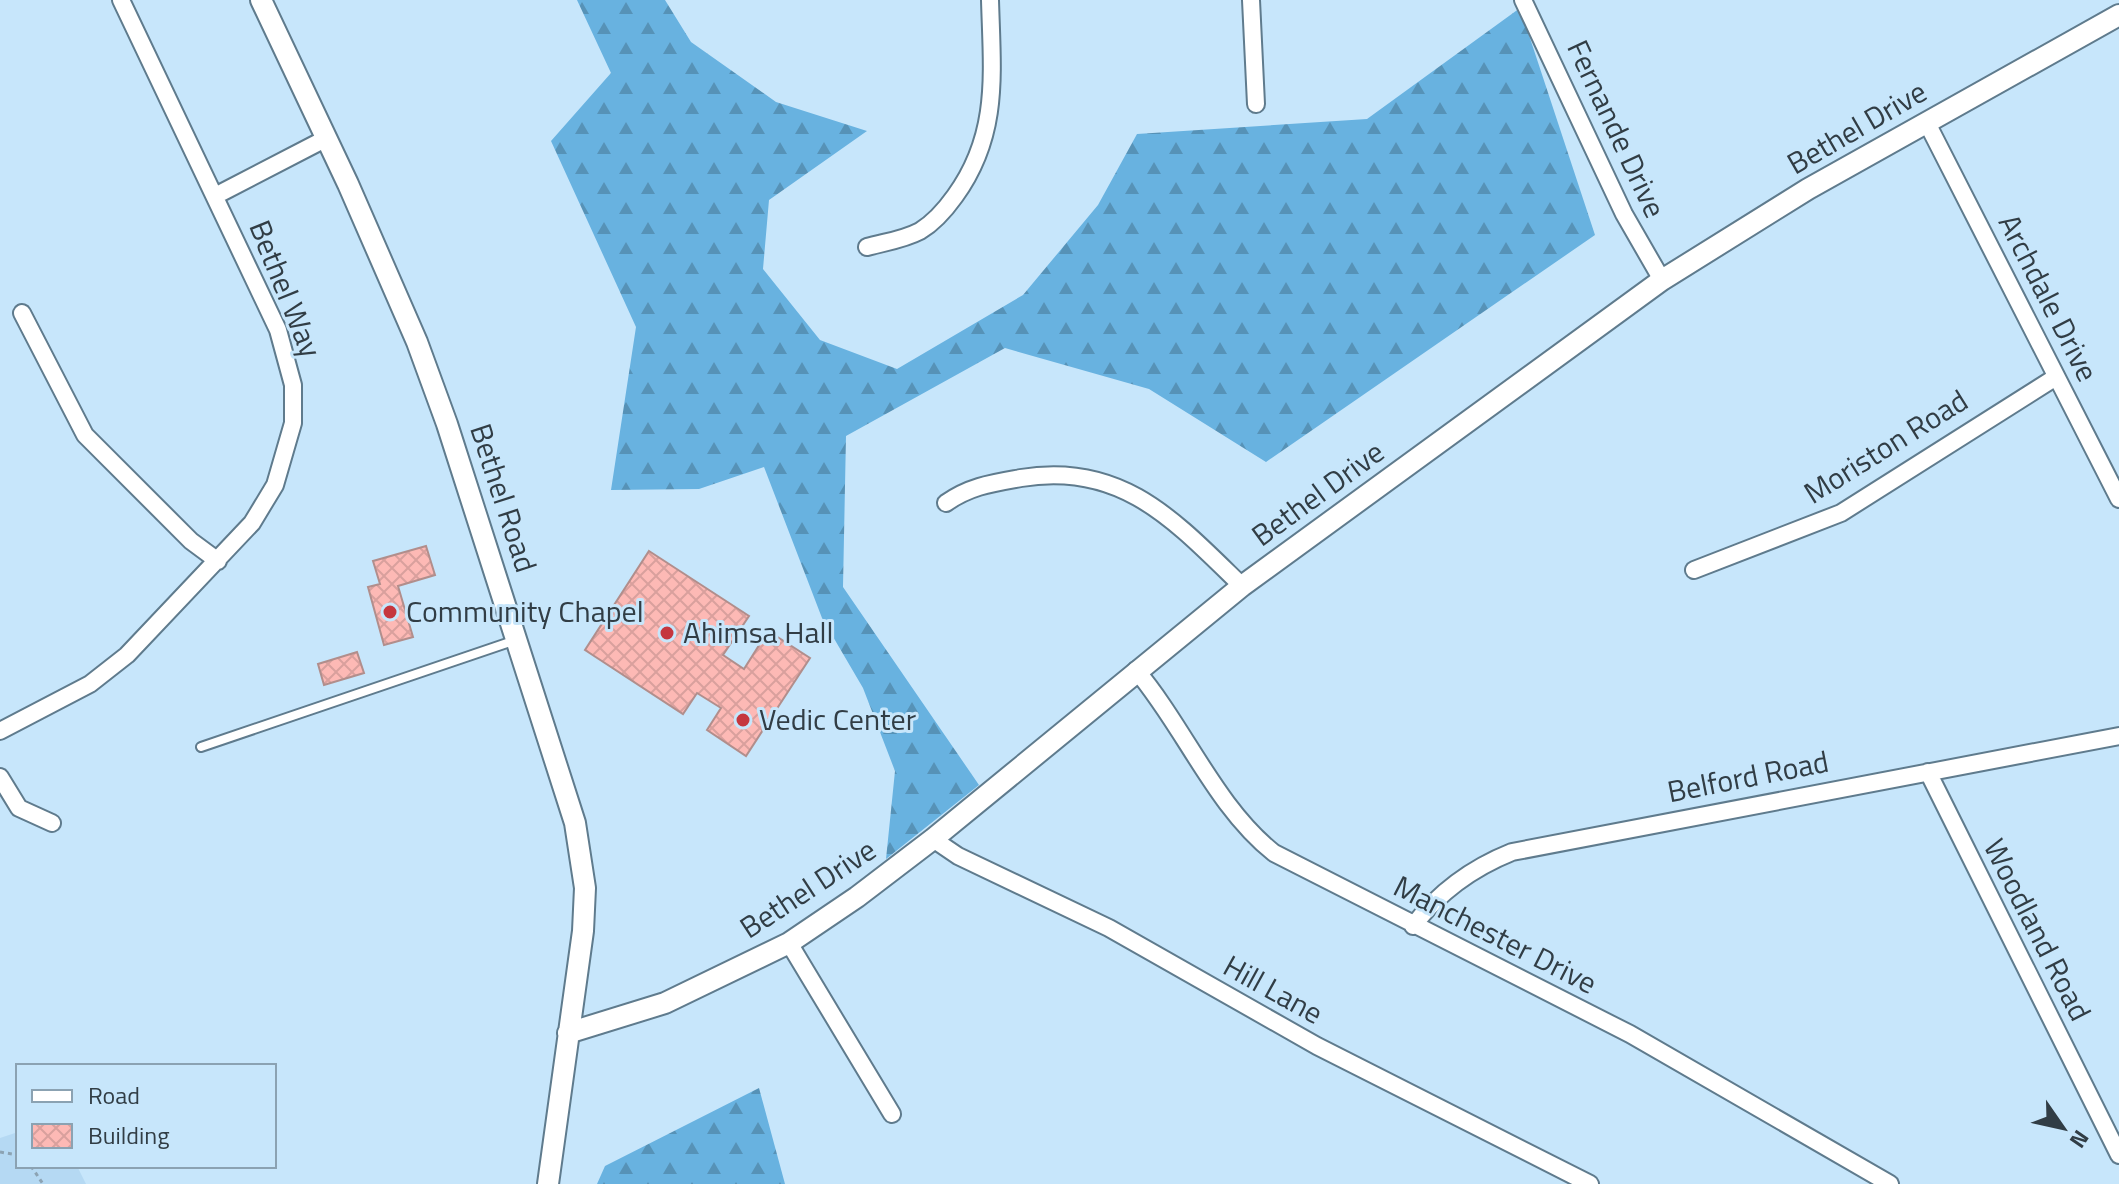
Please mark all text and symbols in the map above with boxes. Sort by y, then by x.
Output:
street label: Fernande Drive [1556,32,1678,225]
street label: Bethel Drive [1778,69,1935,186]
street label: Archdale Drive [1987,206,2111,389]
street label: Bethel Way [238,213,334,364]
street label: Moriston Road [1794,377,1976,515]
street label: Bethel Road [458,417,550,578]
street label: Bethel Drive [1241,429,1393,557]
place label: Community Chapel [406,588,644,634]
marker: Community Chapel [381,603,399,621]
place label: Ahimsa Hall [683,609,833,655]
marker: Ahimsa Hall [658,624,676,642]
place label: Vedic Center [759,696,916,742]
marker: Vedic Center [734,711,752,729]
street label: Belford Road [1663,738,1832,814]
street label: Bethel Drive [730,827,885,950]
street label: Woodland Road [1972,830,2104,1029]
street label: Manchester Drive [1386,863,1605,1005]
street label: Hill Lane [1215,943,1332,1035]
legend [16,1064,276,1168]
text: Road [88,1077,140,1113]
north arrow [2023,1088,2103,1168]
text: Building [88,1117,170,1153]
text: N [2061,1123,2098,1155]

